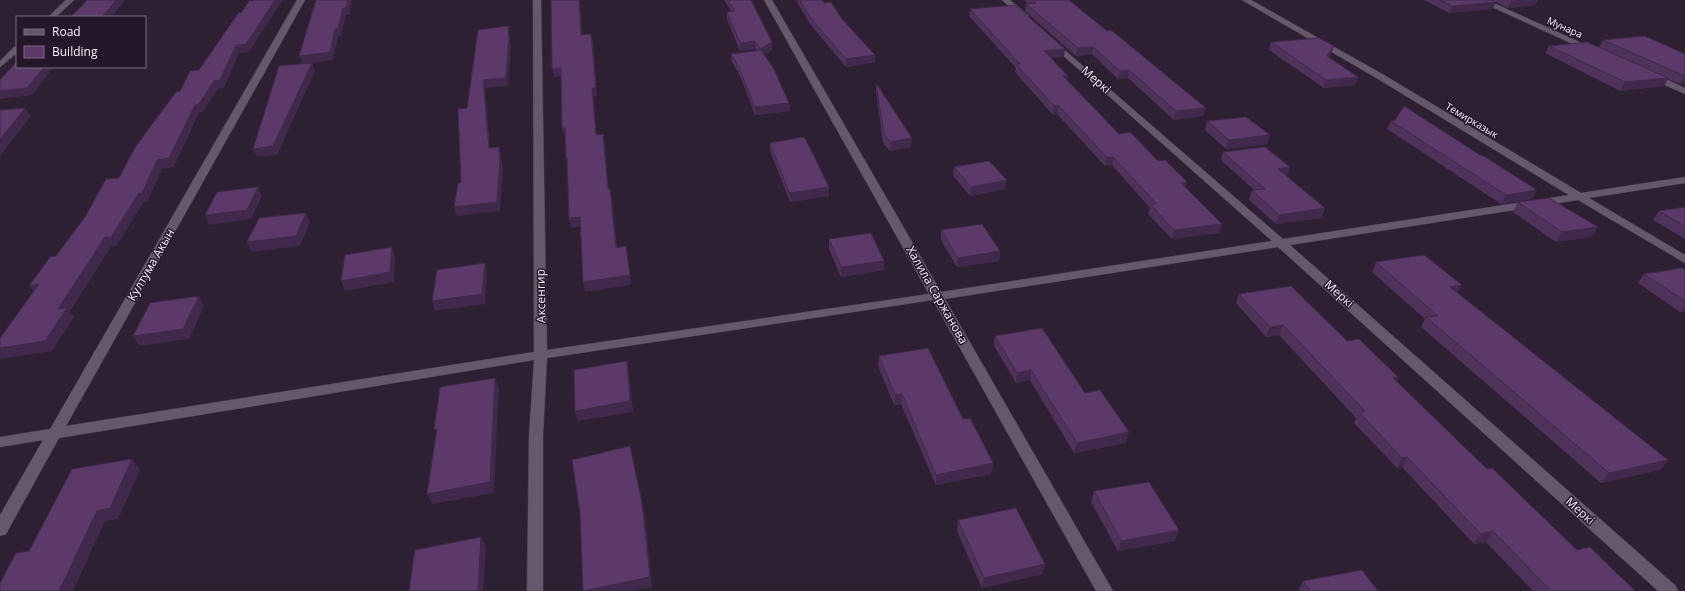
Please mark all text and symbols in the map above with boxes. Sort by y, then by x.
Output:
street label: Мунара [1545,13,1585,41]
legend [16,16,146,68]
text: Road [52,23,81,40]
text: Building [52,43,98,60]
street label: Меркі [1078,62,1115,97]
street label: Темирказык [1443,99,1502,142]
street label: Култума Акын [123,225,178,304]
street label: Халила Саржанова [903,243,972,347]
street label: Аксенгир [532,269,549,323]
street label: Меркі [1321,276,1358,311]
street label: Меркі [1562,493,1599,528]

